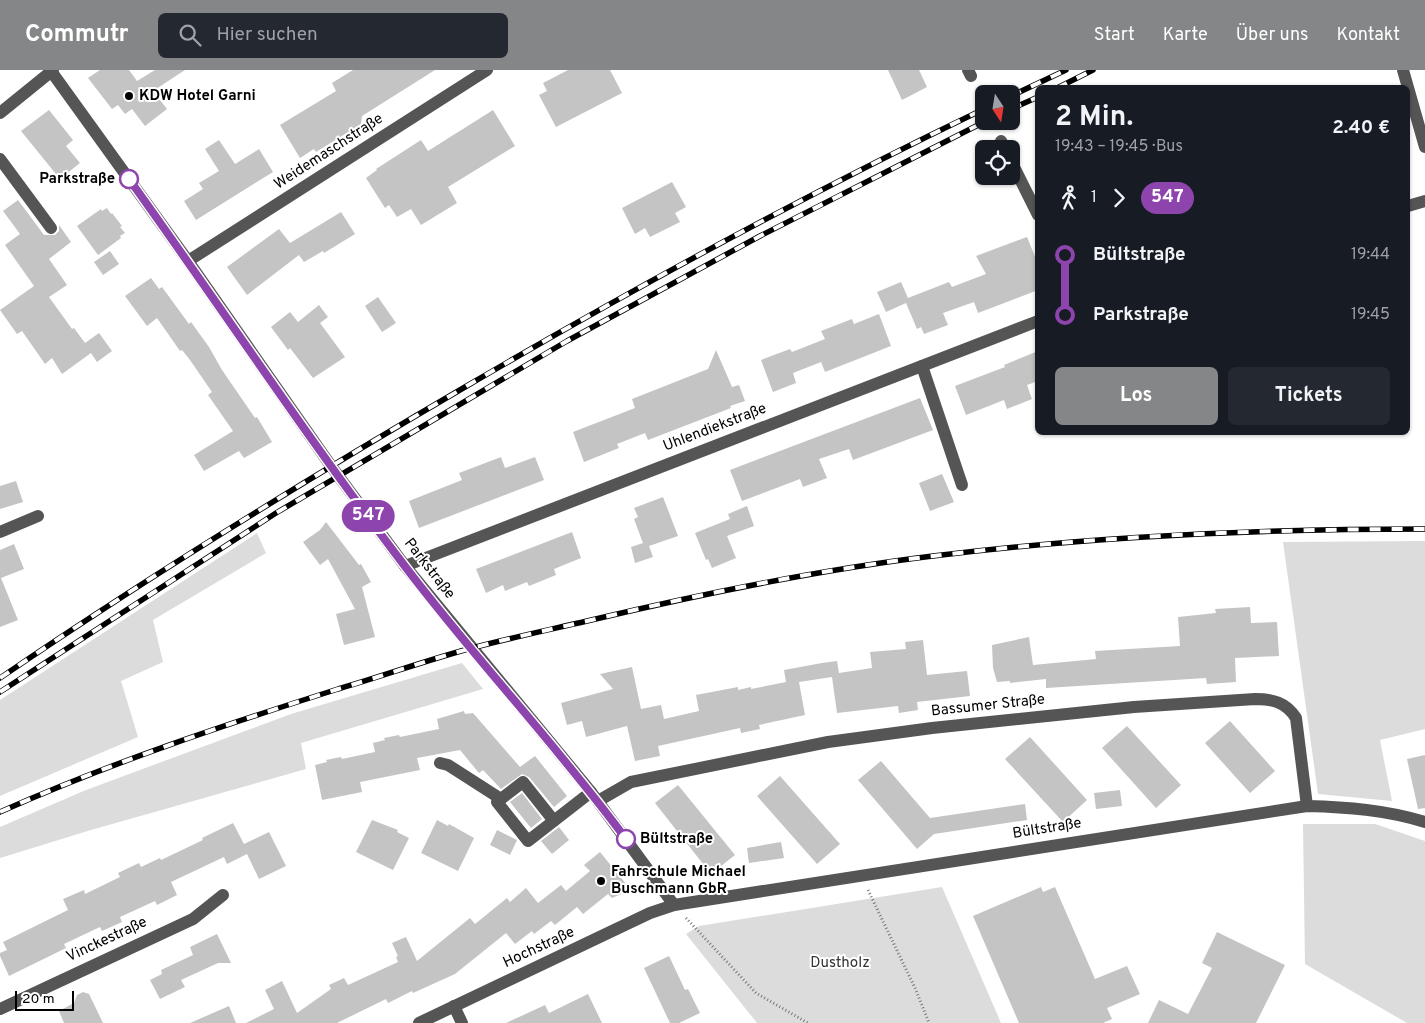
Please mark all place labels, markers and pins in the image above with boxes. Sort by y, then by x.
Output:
place label: KDW Hotel Garni [139,87,256,106]
marker: KDW Hotel Garni [123,90,135,102]
marker: Parkstraße [119,169,139,189]
place label: Parkstraße [39,170,115,189]
marker: Bültstraße [616,829,636,849]
place label: Bültstraße [640,830,713,849]
place label: Fahrschule Michael Buschmann GbR [611,863,746,899]
marker: Fahrschule Michael Buschmann GbR [595,875,607,887]

